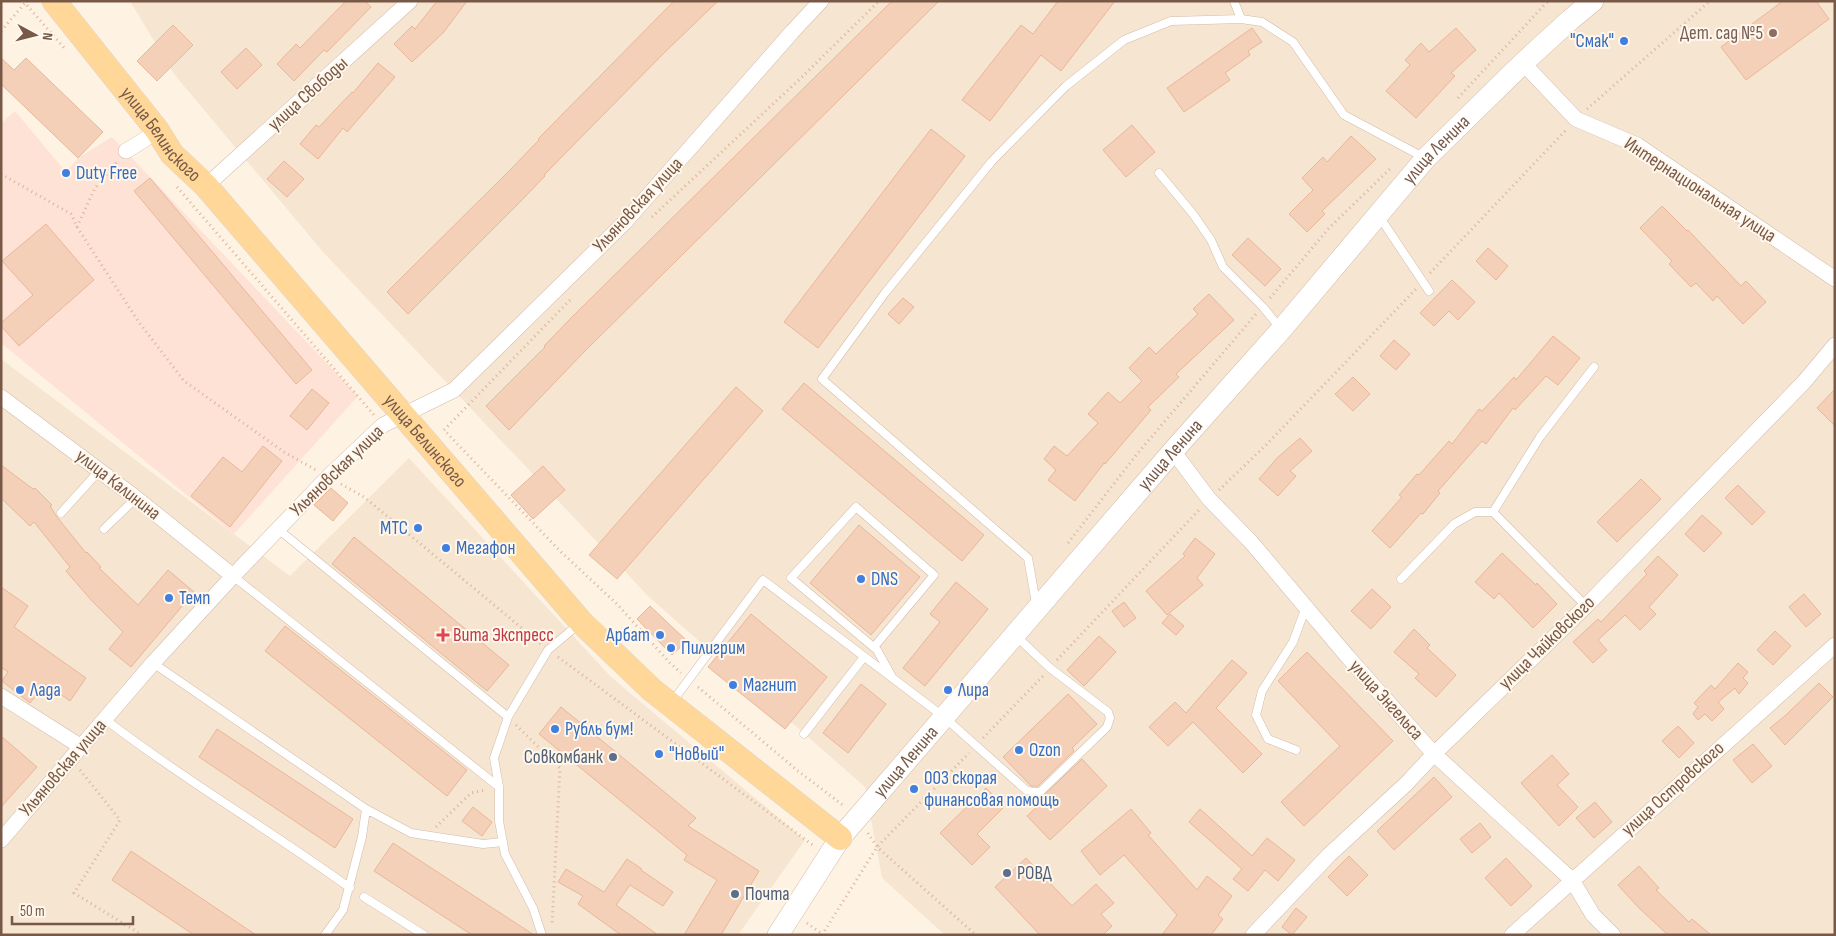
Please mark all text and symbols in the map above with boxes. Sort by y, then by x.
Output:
north arrow [10,10,60,60]
place label: Дет. сад №5 [1680,22,1763,45]
marker: Дет. сад №5 [1767,27,1779,39]
place label: "Смак" [1570,30,1614,53]
text: N [39,32,56,41]
marker: "Смак" [1618,35,1630,47]
street label: улица Свободы [263,52,353,136]
street label: улица Белинского [116,82,206,187]
street label: улица Ленина [1398,110,1475,189]
street label: Интернациональная улица [1620,132,1780,248]
street label: Ульяновская улица [588,153,688,257]
place label: Duty Free [76,162,137,185]
marker: Duty Free [60,167,72,179]
street label: улица Белинского [379,389,472,492]
street label: улица Ленина [1133,414,1208,495]
street label: Ульяновская улица [285,421,389,521]
street label: улица Калинина [71,445,165,525]
place label: МТС [380,517,408,540]
marker: МТС [412,522,424,534]
place label: Мегафон [456,537,515,560]
marker: Мегафон [440,542,452,554]
place label: DNS [871,568,898,591]
marker: DNS [855,573,867,585]
place label: Темп [179,587,211,610]
street label: улица Чайковского [1494,591,1600,695]
marker: Темп [163,592,175,604]
place label: Вита Экспресс [453,624,554,647]
place label: Арбат [605,624,650,647]
marker: Вита Экспресс [437,629,449,641]
marker: Арбат [654,629,666,641]
place label: Пилигрим [681,637,745,660]
marker: Пилигрим [665,642,677,654]
street label: улица Энгельса [1344,655,1428,745]
place label: Магнит [743,674,797,697]
place label: Лада [29,679,61,702]
marker: Магнит [727,679,739,691]
place label: Лира [957,679,989,702]
marker: Лада [14,684,26,696]
marker: Лира [942,684,954,696]
street label: Ульяновская улица [14,715,112,821]
place label: Рубль бум! [565,718,633,741]
street label: улица Ленина [869,721,943,802]
marker: Рубль бум! [549,723,561,735]
street label: улица Островского [1617,737,1729,841]
place label: Ozon [1029,739,1061,762]
place label: "Новый" [669,743,724,766]
marker: Ozon [1013,744,1025,756]
place label: Совкомбанк [524,746,604,769]
marker: "Новый" [653,748,665,760]
marker: Совкомбанк [607,751,619,763]
place label: 003 скорая финансовая помощь [924,767,1059,812]
marker: 003 скорая финансовая помощь [908,783,920,795]
place label: РОВД [1017,862,1052,885]
marker: РОВД [1001,867,1013,879]
place label: Почта [745,883,790,906]
marker: Почта [729,888,741,900]
scale bar [12,894,134,926]
text: 50 m [20,902,45,921]

